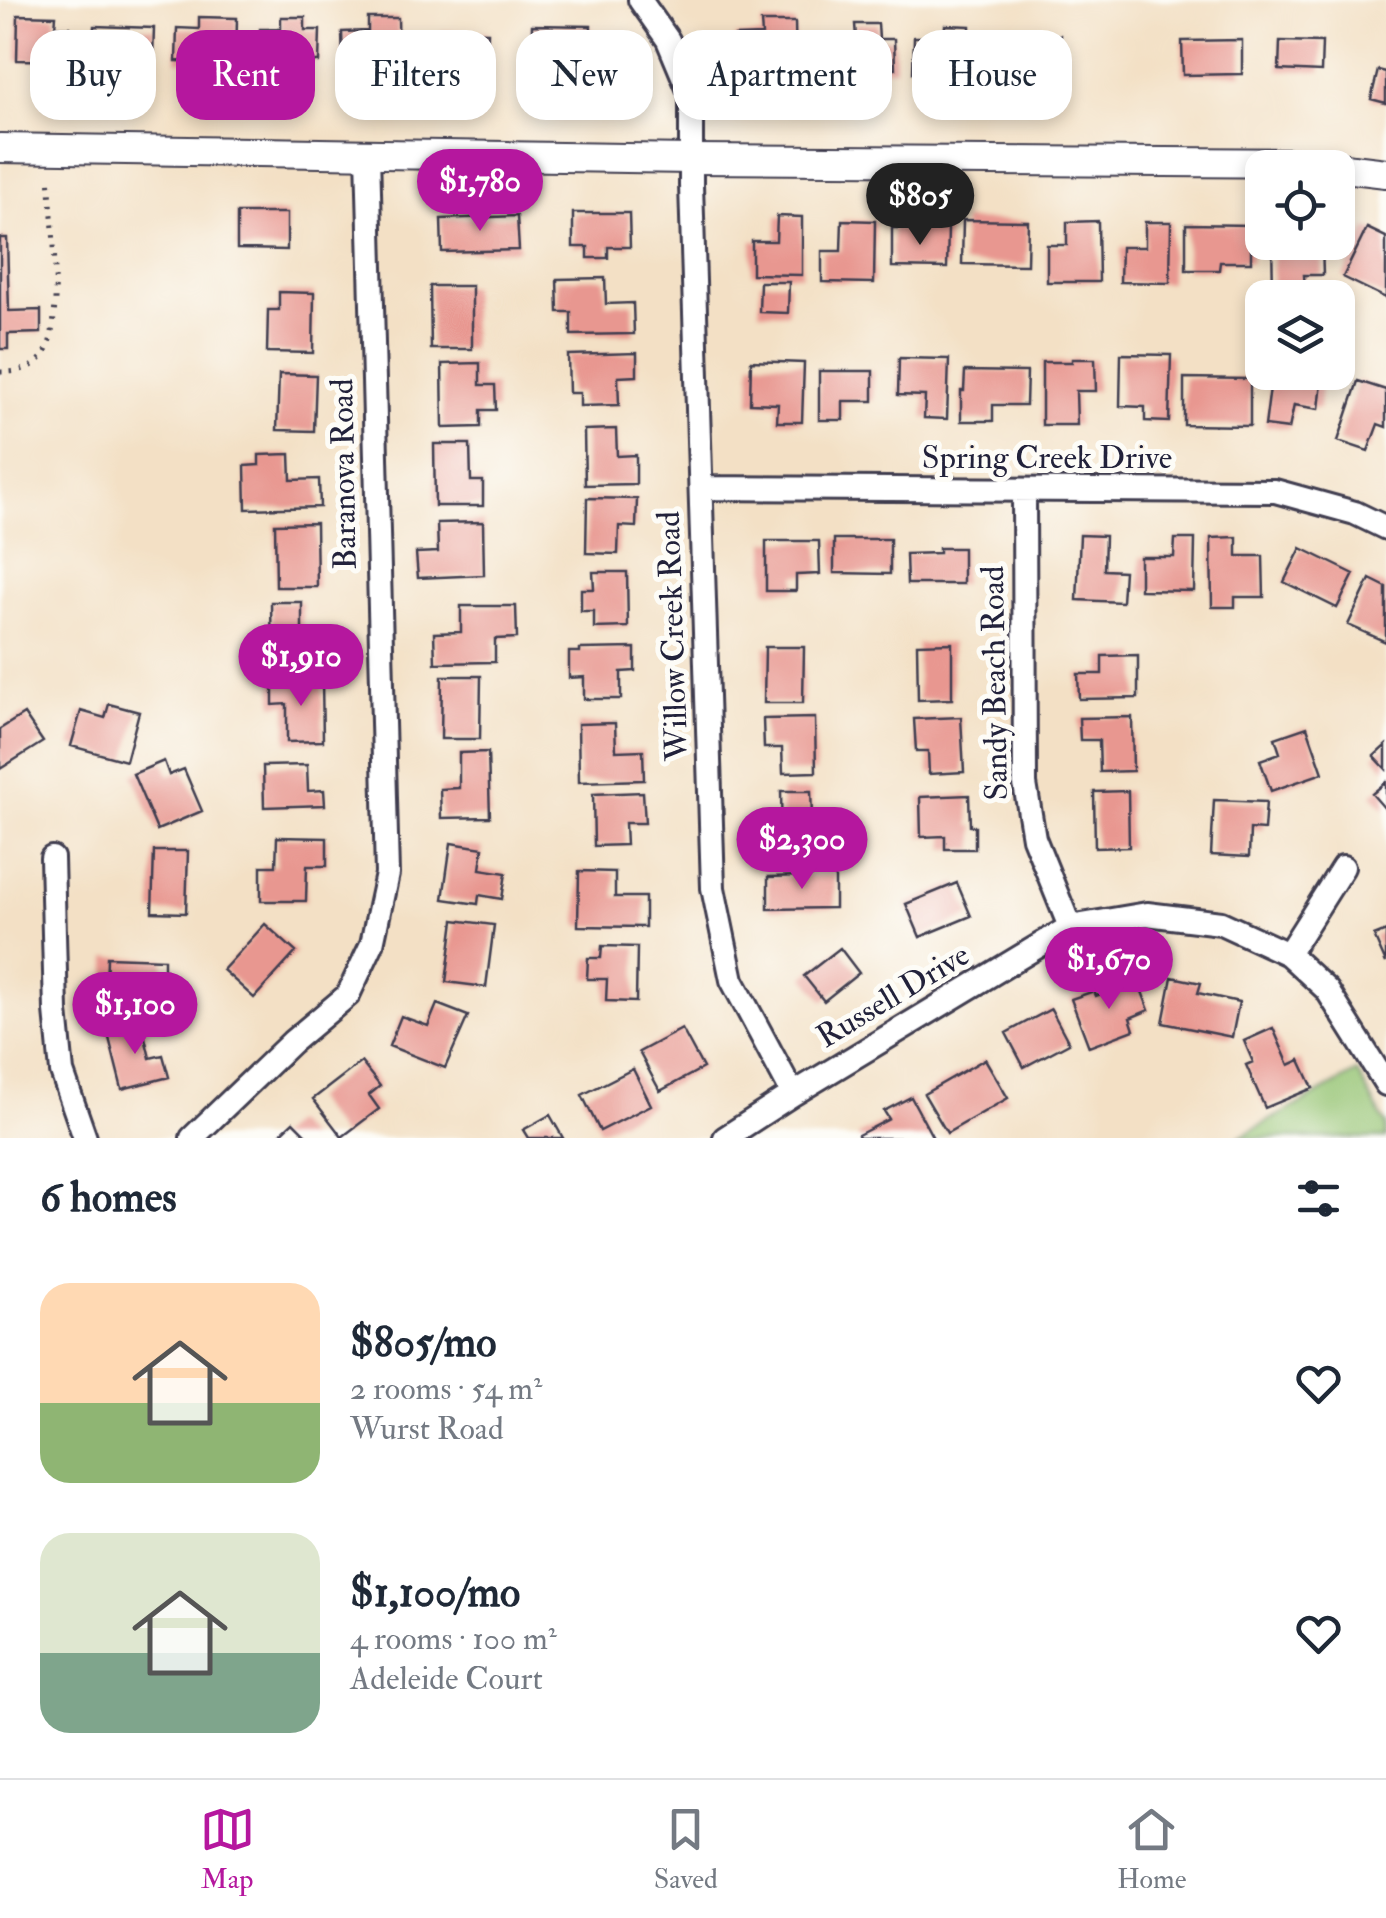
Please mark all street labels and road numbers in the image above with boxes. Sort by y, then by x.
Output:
street label: Baranova Road [322,378,366,570]
street label: Spring Creek Drive [922,438,1172,478]
street label: Willow Creek Road [649,510,697,762]
street label: Sandy Beach Road [973,565,1017,801]
street label: Russell Drive [809,935,977,1057]

